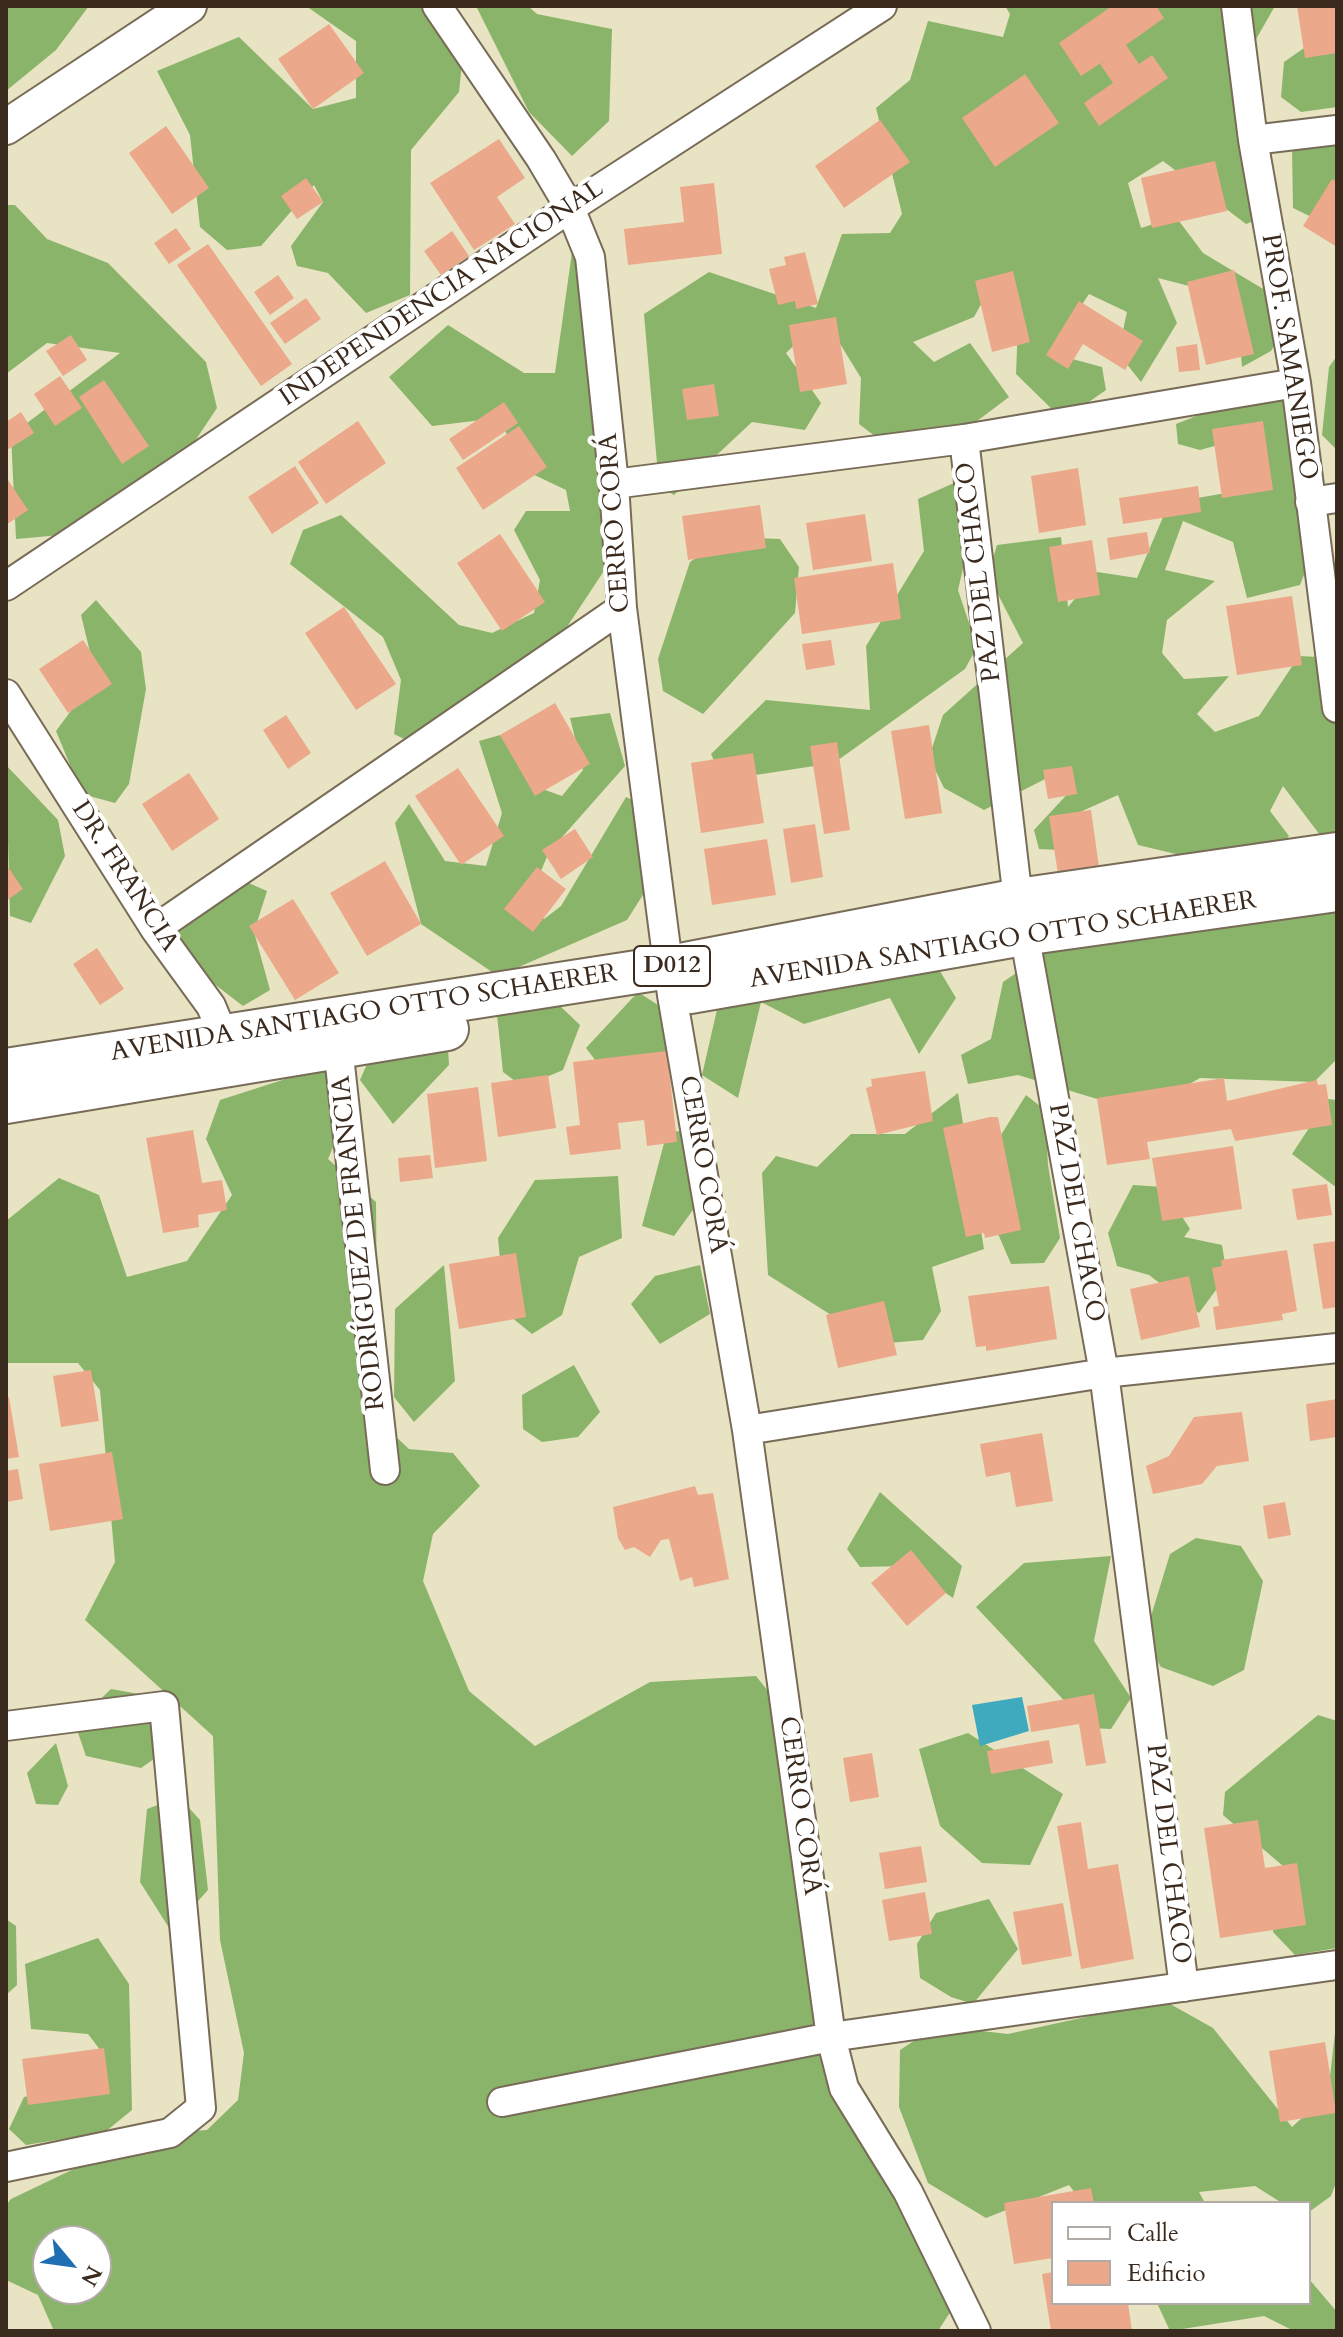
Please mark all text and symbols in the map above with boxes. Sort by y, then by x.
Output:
street label: INDEPENDENCIA NACIONAL [274,174,610,414]
street label: PROF. SAMANIEGO [1253,232,1323,482]
street label: CERRO CORÁ [594,432,638,614]
street label: PAZ DEL CHACO [951,460,1009,684]
street label: DR. FRANCIA [64,796,184,958]
street label: AVENIDA SANTIAGO OTTO SCHAERER [747,885,1259,997]
road number: D012 [634,946,710,986]
street label: AVENIDA SANTIAGO OTTO SCHAERER [108,958,620,1070]
street label: RODRÍGUEZ DE FRANCIA [327,1074,393,1412]
street label: CERRO CORÁ [671,1074,733,1256]
street label: PAZ DEL CHACO [1040,1101,1110,1325]
street label: CERRO CORÁ [771,1715,827,1897]
street label: PAZ DEL CHACO [1138,1742,1196,1966]
legend [1051,2201,1311,2305]
text: Calle [1127,2217,1179,2250]
north arrow [32,2225,112,2305]
text: Edificio [1127,2257,1206,2290]
text: N [73,2260,109,2291]

